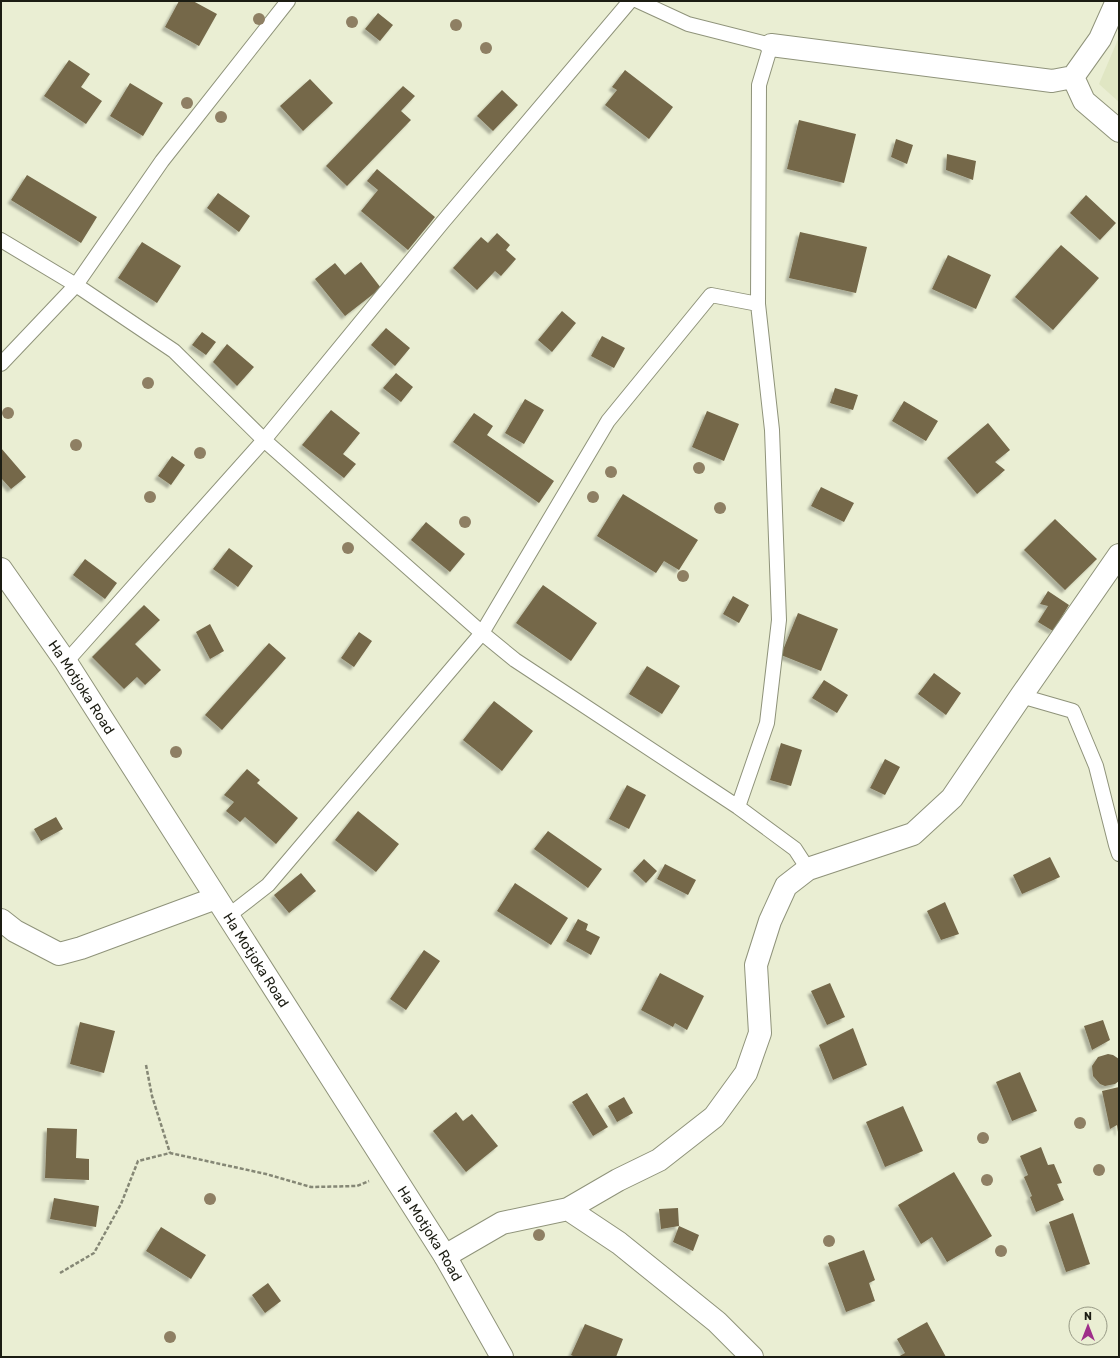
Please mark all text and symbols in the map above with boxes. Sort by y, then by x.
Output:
street label: Ha Motjoka Road [44,637,118,738]
street label: Ha Motjoka Road [219,910,292,1011]
street label: Ha Motjoka Road [394,1183,465,1284]
north arrow [1068,1306,1108,1346]
text: N [1084,1310,1092,1323]

